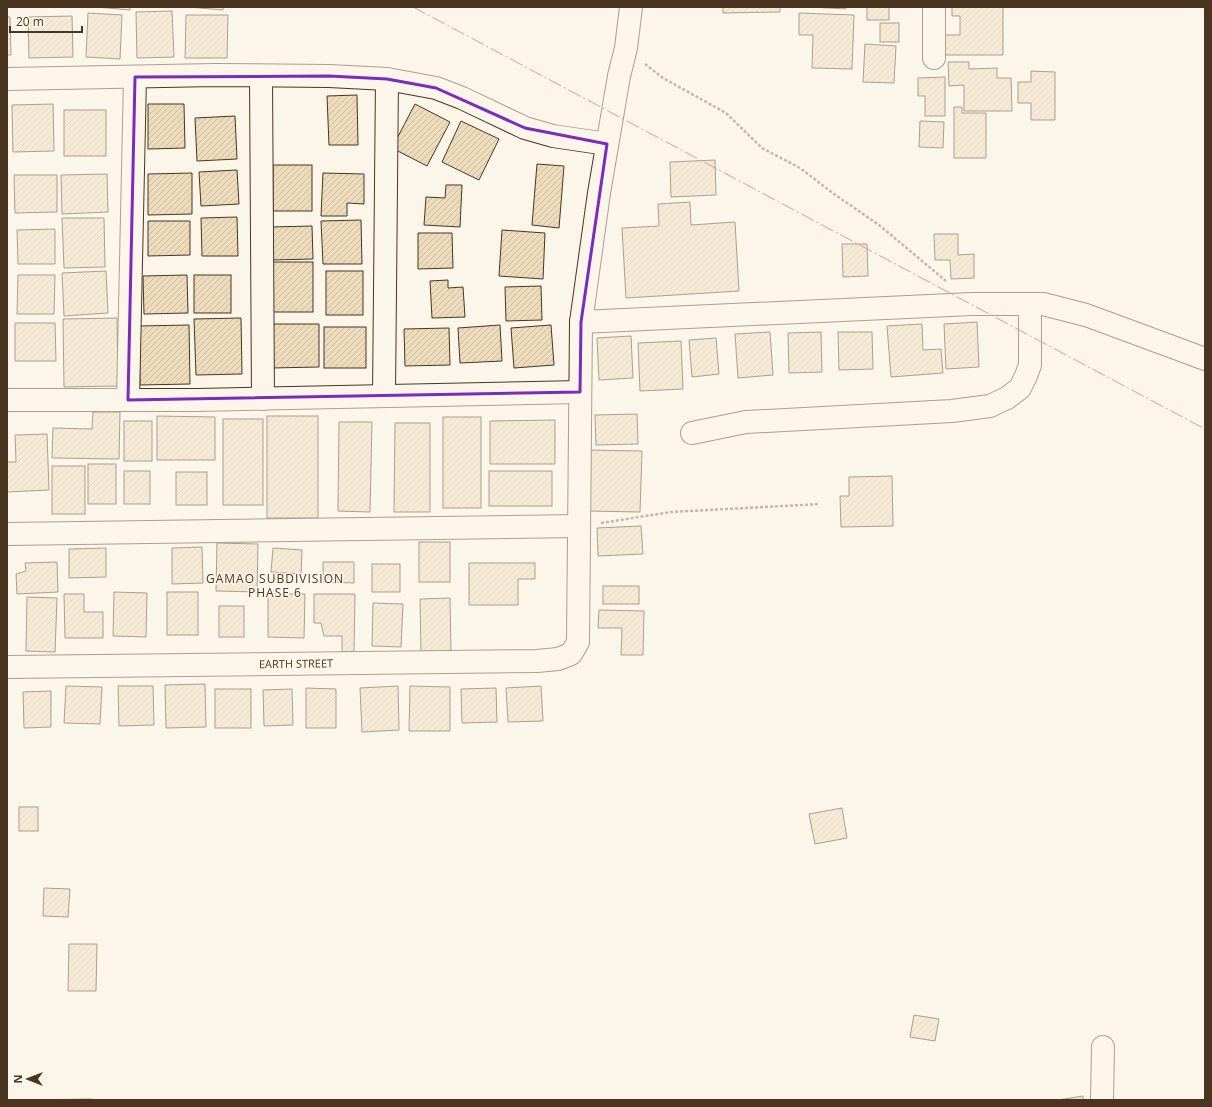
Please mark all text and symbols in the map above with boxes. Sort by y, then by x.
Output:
scale bar [10,8,82,34]
text: 20 m [16,13,44,30]
district label: GAMAO SUBDIVISION PHASE 6 [206,570,344,601]
street label: EARTH STREET [259,655,333,671]
north arrow [8,1059,48,1099]
text: N [10,1075,25,1083]

